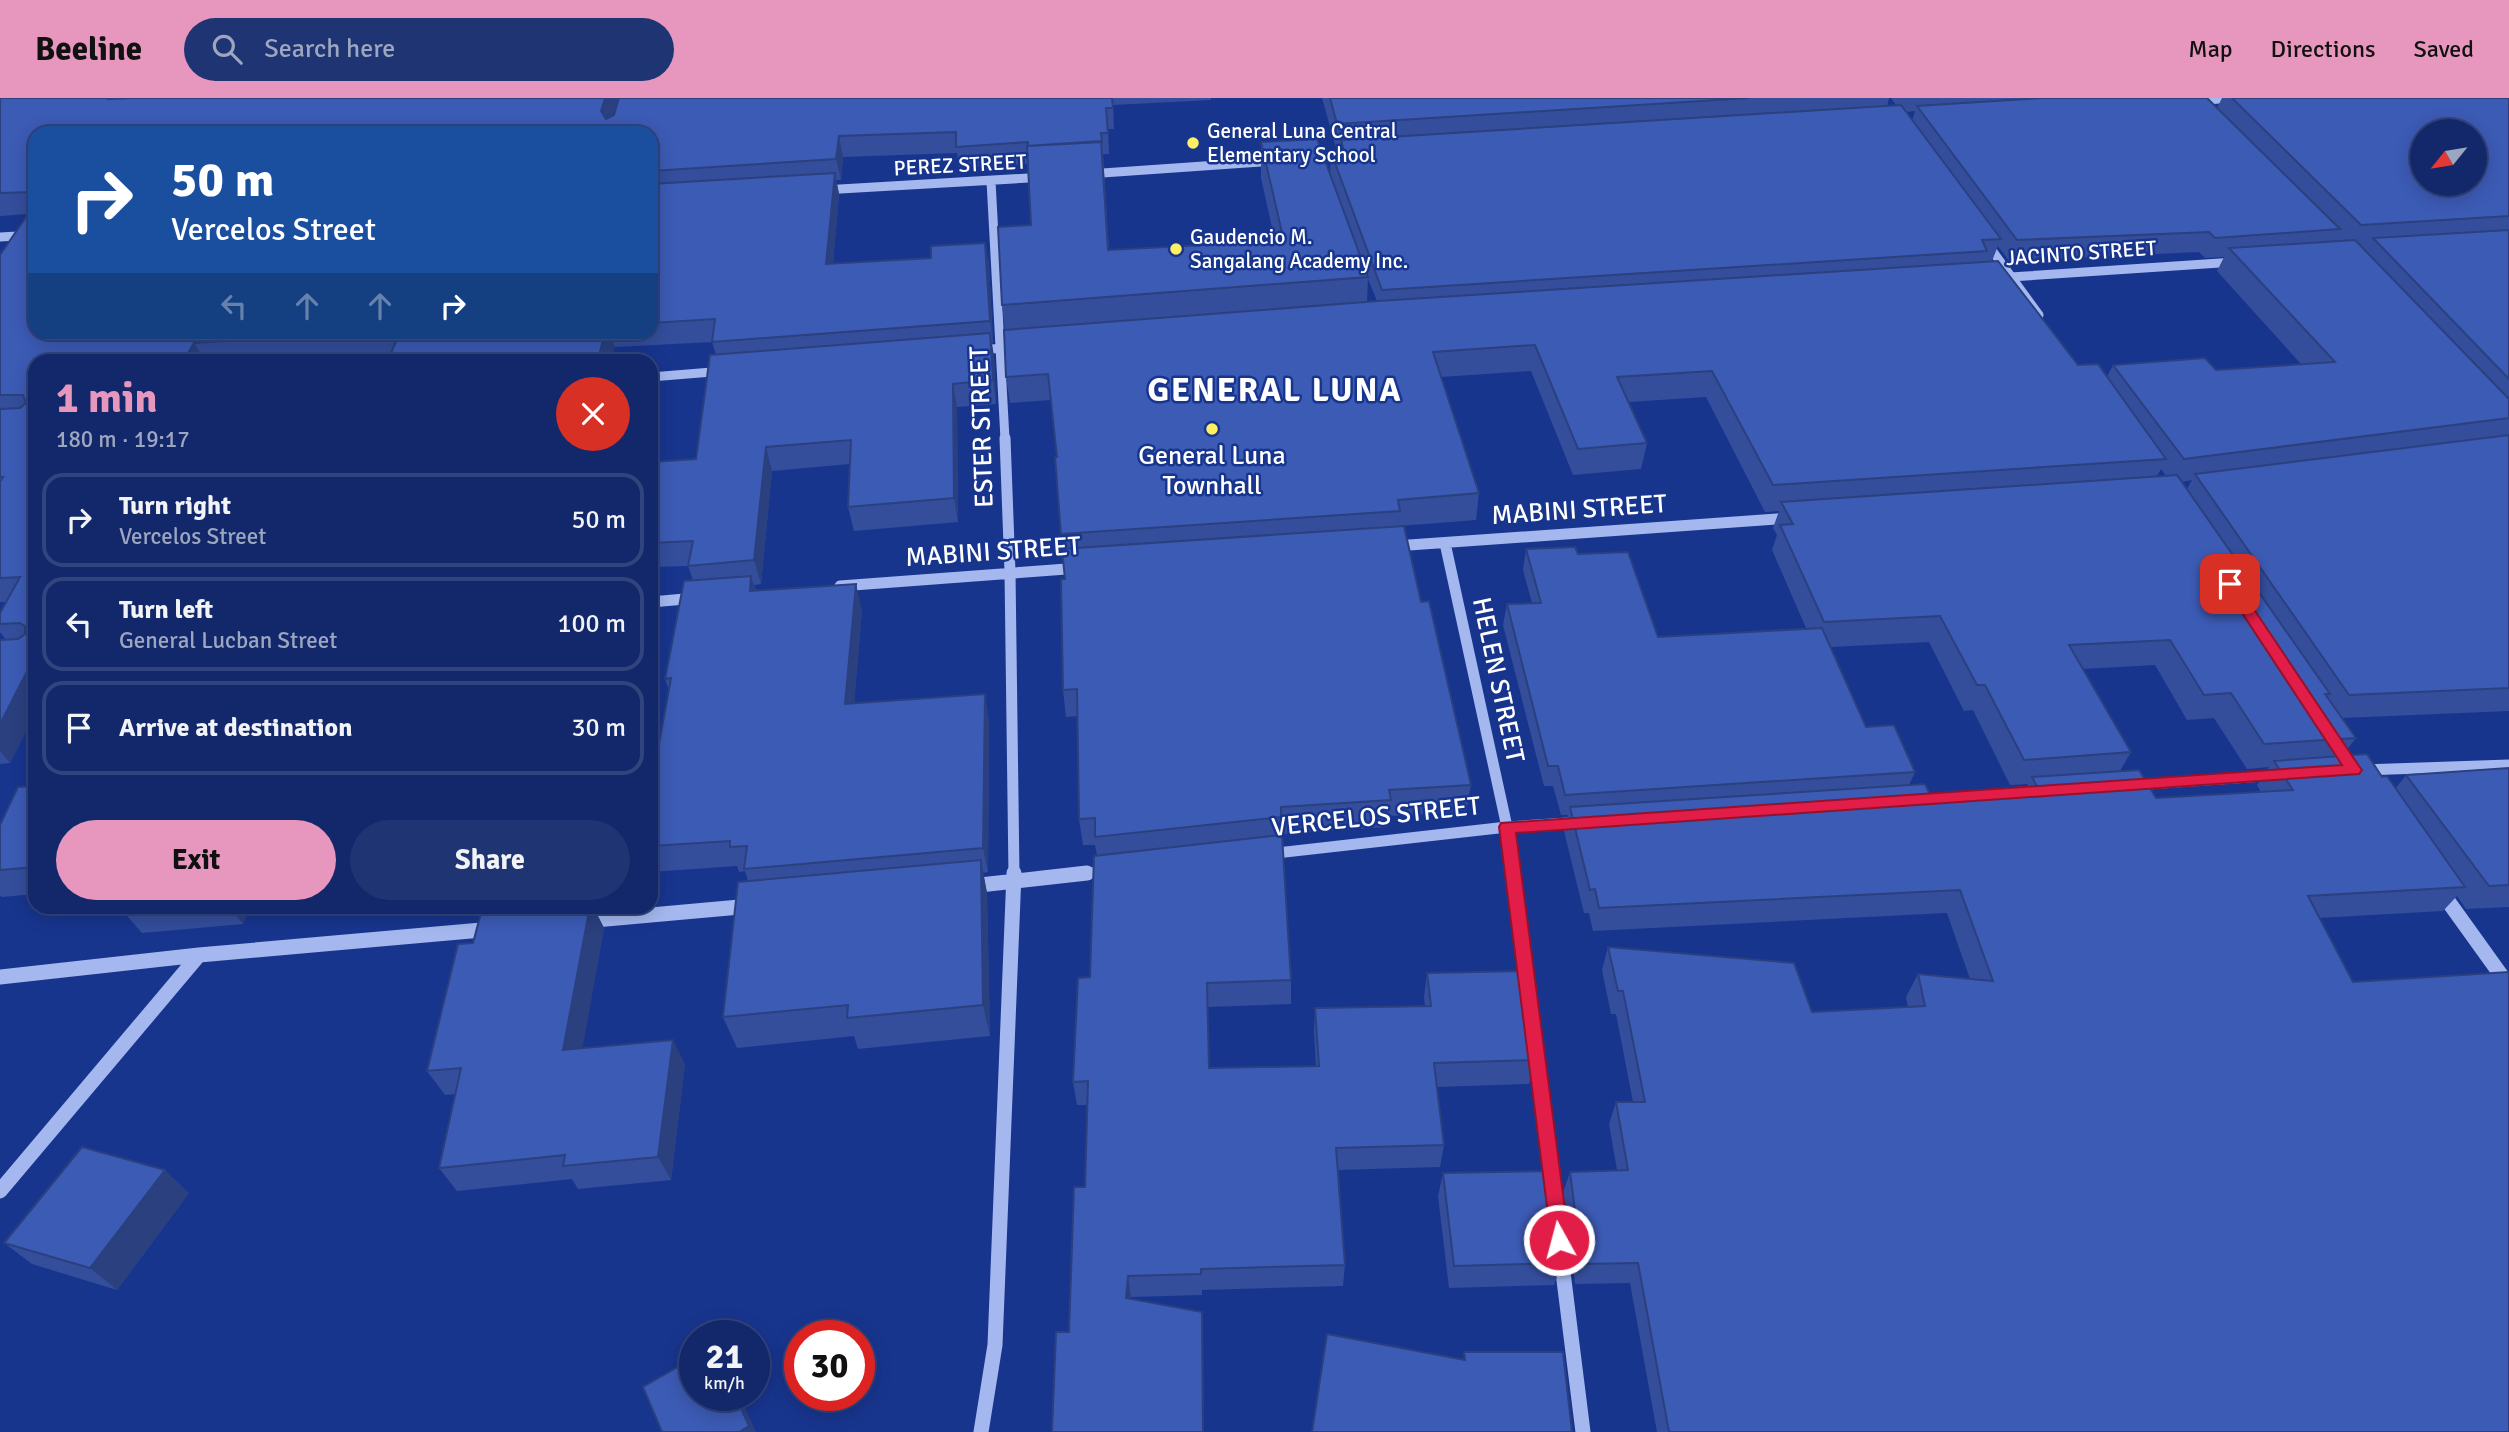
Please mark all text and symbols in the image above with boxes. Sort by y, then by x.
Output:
search box [184,18,674,81]
text: Beeline [35,29,142,70]
icon: search [208,30,246,68]
text: Search here [264,33,395,65]
text: Map [2188,34,2233,64]
text: Directions [2271,34,2376,64]
text: Saved [2414,34,2474,64]
place label: General Luna Central Elementary School [1207,118,1397,168]
north arrow [2410,119,2487,196]
map controls [2410,119,2487,196]
marker: General Luna Central Elementary School [1185,135,1201,151]
street label: PEREZ STREET [893,149,1028,181]
text: 50 m [171,150,274,210]
icon: right [56,154,147,245]
text: Vercelos Street [171,210,376,249]
place label: Gaudencio M. Sangalang Academy Inc. [1190,224,1408,274]
street label: JACINTO STREET [2005,235,2158,271]
marker: Gaudencio M. Sangalang Academy Inc. [1168,241,1184,257]
icon: left [215,287,253,325]
icon: ahead [288,287,326,325]
icon: ahead [361,287,399,325]
icon: right [434,287,472,325]
street label: ESTER STREET [963,345,1001,508]
district label: GENERAL LUNA [1147,370,1403,411]
text: 1 min [56,373,157,424]
button: close [556,377,630,451]
marker: General Luna Townhall [1204,421,1220,437]
text: 180 m · 19:17 [56,425,190,454]
place label: General Luna Townhall [1138,440,1286,502]
street label: MABINI STREET [1490,488,1668,532]
text: Turn right [119,490,231,522]
icon: right [60,501,98,539]
text: 50 m [571,504,626,536]
text: Vercelos Street [119,522,266,551]
street label: MABINI STREET [904,530,1082,574]
pin [2200,554,2260,614]
icon: arrive [2211,565,2249,603]
text: Turn left [119,594,213,626]
street label: HELEN STREET [1465,594,1531,766]
icon: left [60,605,98,643]
text: 100 m [557,608,626,640]
text: General Lucban Street [119,626,337,655]
icon: arrive [60,709,98,747]
text: Arrive at destination [119,712,352,744]
text: 30 m [571,712,626,744]
street label: VERCELOS STREET [1270,790,1482,844]
button: Exit [56,820,336,900]
button: Share [350,820,630,900]
position arrow [1522,1203,1596,1277]
speed limit sign: 30 [784,1320,875,1411]
text: 21 [706,1335,743,1378]
text: km/h [704,1372,745,1394]

